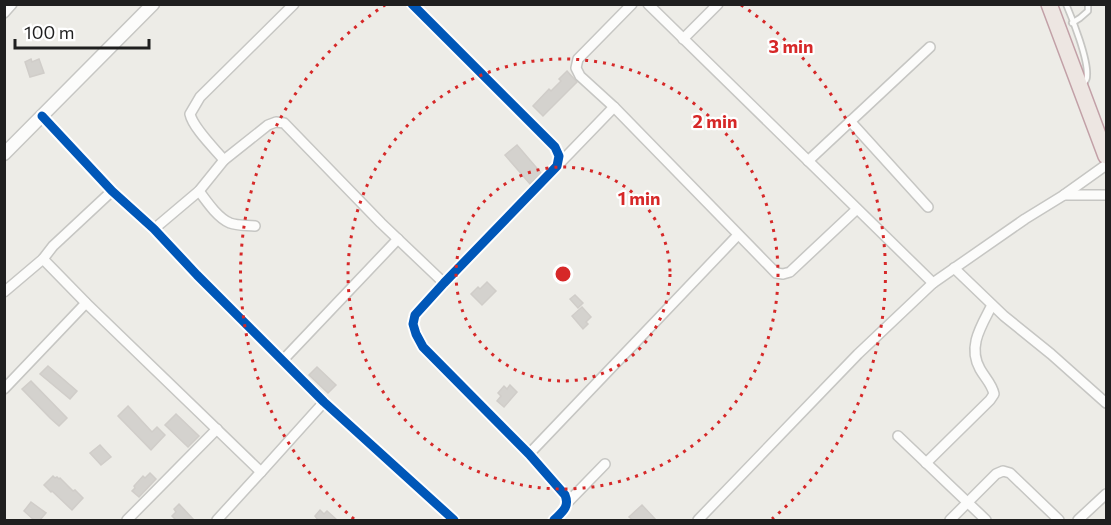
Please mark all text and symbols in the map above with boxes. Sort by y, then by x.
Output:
scale bar [15,12,148,50]
text: 100 m [24,21,74,43]
text: 3 min [768,35,814,57]
text: 2 min [693,110,737,132]
text: 1 min [618,187,660,209]
centre of rings [553,264,573,284]

